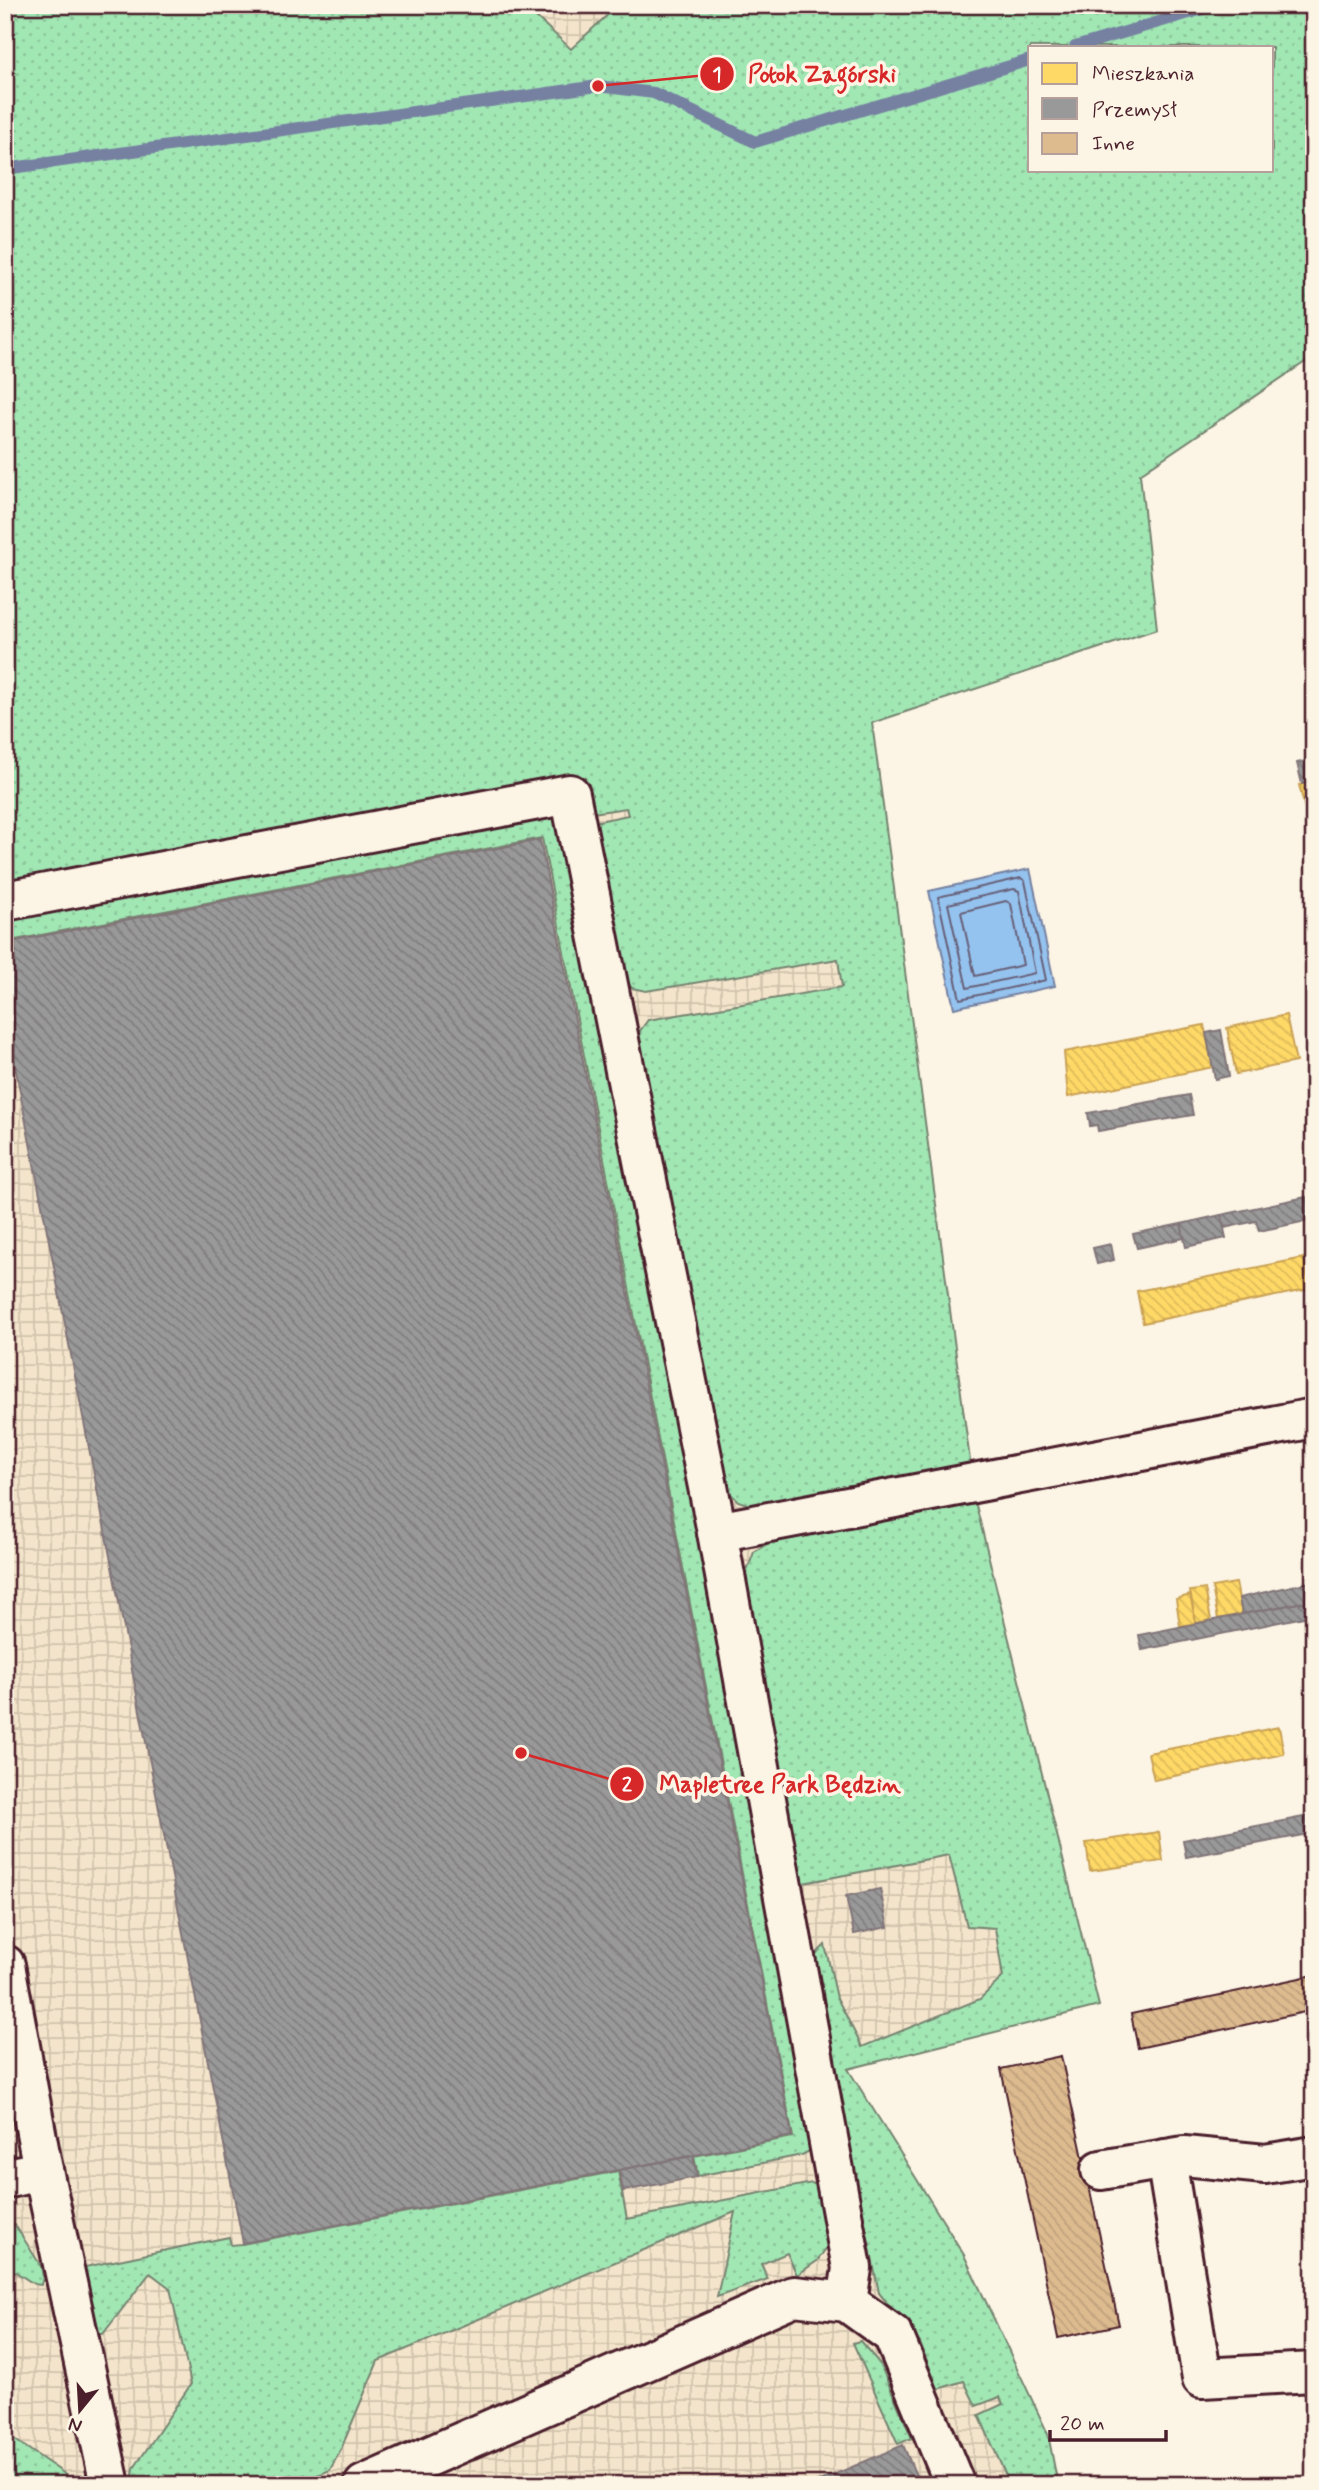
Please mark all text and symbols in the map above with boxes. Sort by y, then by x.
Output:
legend [1028,46,1274,172]
callout: Potok Zagórski [700,51,909,96]
text: Potok Zagórski [748,60,897,94]
text: Mieszkania [1092,60,1195,88]
text: 1 [712,61,722,89]
text: Przemysł [1092,96,1178,124]
text: Inne [1092,130,1135,158]
callout: Mapletree Park Będzin [610,1761,914,1806]
text: Mapletree Park Będzin [659,1770,901,1801]
text: 2 [622,1771,633,1799]
north arrow [46,2374,116,2444]
scale bar [1050,2399,1165,2443]
text: 20 m [1060,2410,1105,2438]
text: N [65,2411,85,2439]

